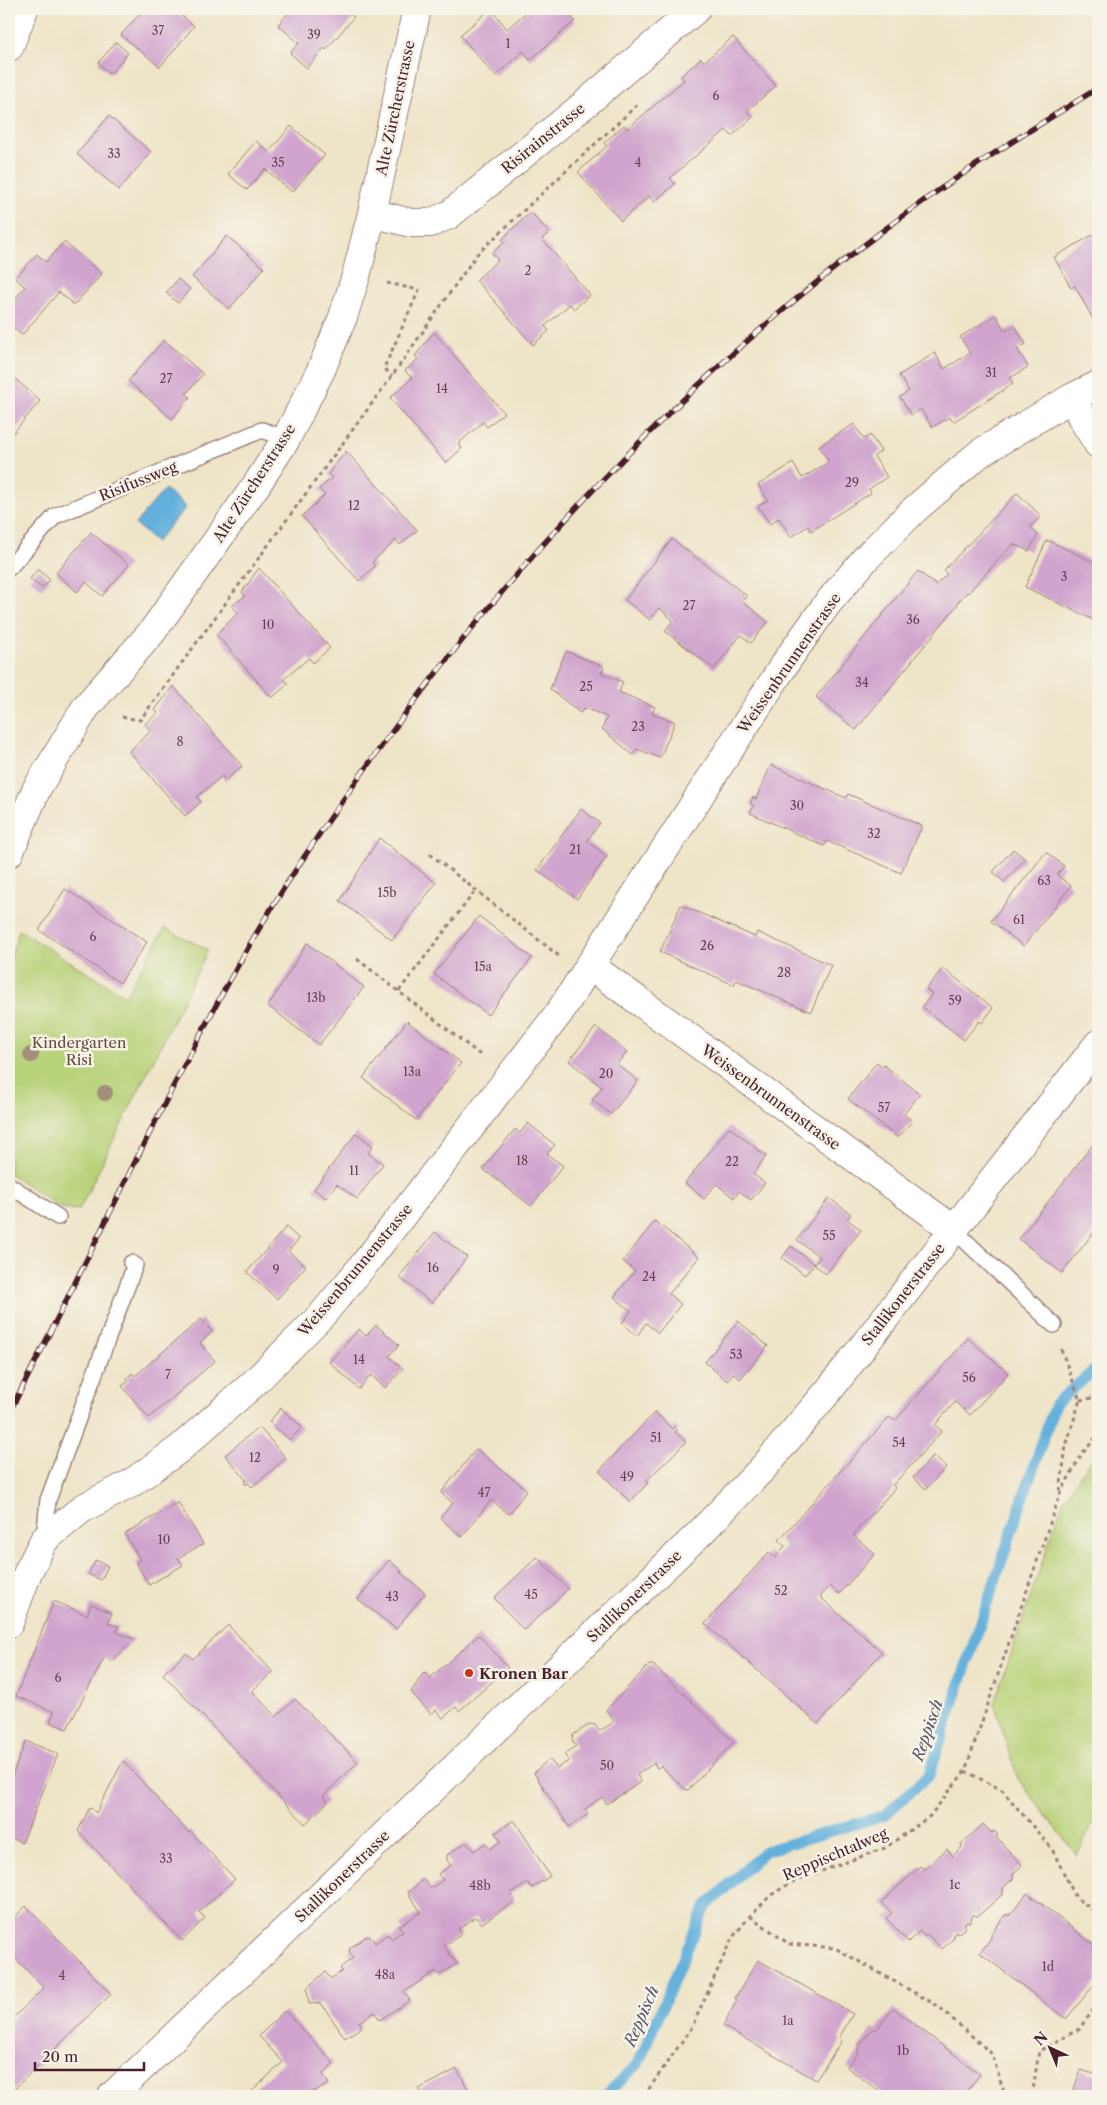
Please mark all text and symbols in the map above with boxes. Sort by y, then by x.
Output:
house number: 37 [152,23,164,38]
house number: 39 [307,27,321,42]
house number: 1 [505,36,511,51]
street label: Alte Zürcherstrasse [371,39,419,178]
house number: 6 [712,88,720,103]
street label: Risirainstrasse [497,98,589,178]
house number: 33 [107,146,121,161]
house number: 35 [271,155,285,170]
house number: 4 [635,155,642,170]
house number: 2 [525,263,532,278]
house number: 31 [985,365,997,380]
house number: 27 [160,371,172,386]
house number: 14 [436,381,448,396]
street label: Alte Zürcherstrasse [208,420,299,547]
street label: Risifussweg [96,457,180,505]
house number: 29 [845,475,859,490]
house number: 12 [348,498,360,513]
house number: 3 [1061,569,1067,584]
street label: Weissenbrunnenstrasse [733,589,845,738]
house number: 27 [683,598,695,613]
house number: 36 [906,612,920,627]
house number: 10 [262,617,274,632]
house number: 34 [855,675,869,690]
house number: 25 [579,679,593,694]
house number: 23 [631,719,645,734]
house number: 8 [176,734,184,749]
house number: 30 [790,798,804,813]
house number: 32 [867,826,881,841]
house number: 21 [569,842,581,857]
house number: 63 [1037,873,1051,888]
house number: 15b [378,885,396,900]
house number: 61 [1013,912,1025,927]
house number: 6 [89,929,97,944]
house number: 26 [700,938,714,953]
house number: 15a [474,959,493,974]
house number: 28 [777,965,791,980]
house number: 13b [307,990,325,1005]
house number: 59 [948,993,962,1008]
park label: Kindergarten Risi [32,1033,127,1069]
street label: Weissenbrunnenstrasse [697,1039,844,1154]
house number: 13a [403,1064,422,1079]
house number: 20 [599,1066,613,1081]
house number: 57 [878,1100,890,1115]
house number: 18 [516,1153,528,1168]
house number: 22 [725,1154,739,1169]
house number: 11 [349,1163,359,1178]
street label: Weissenbrunnenstrasse [293,1200,416,1341]
house number: 55 [822,1228,836,1243]
street label: Stallikonerstrasse [857,1239,949,1349]
house number: 16 [427,1260,439,1275]
house number: 9 [272,1262,280,1277]
house number: 24 [642,1269,656,1284]
house number: 53 [729,1347,743,1362]
house number: 14 [353,1352,365,1367]
house number: 7 [165,1367,171,1382]
house number: 56 [962,1370,976,1385]
house number: 51 [650,1430,662,1445]
house number: 54 [892,1435,906,1450]
house number: 12 [249,1450,261,1465]
house number: 49 [620,1469,634,1484]
house number: 47 [478,1485,491,1500]
house number: 10 [158,1532,170,1547]
street label: Stallikonerstrasse [583,1546,685,1646]
house number: 52 [774,1583,788,1598]
house number: 45 [524,1587,538,1602]
house number: 43 [385,1589,399,1604]
place label: Kronen Bar [479,1664,569,1683]
marker: Kronen Bar [463,1667,475,1679]
house number: 6 [54,1670,62,1685]
water label: Reppisch [907,1697,947,1765]
house number: 50 [600,1758,614,1773]
street label: Reppischtalweg [780,1823,890,1885]
street label: Stallikonerstrasse [291,1826,393,1926]
house number: 33 [159,1851,173,1866]
house number: 1c [949,1877,961,1892]
house number: 48b [469,1878,491,1893]
house number: 1d [1042,1959,1055,1974]
house number: 48a [375,1967,396,1982]
house number: 4 [59,1968,66,1983]
water label: Reppisch [619,1983,663,2051]
house number: 1a [782,2013,794,2028]
north arrow [1024,2022,1074,2072]
text: N [1030,2028,1052,2049]
scale bar [35,2040,144,2072]
house number: 1b [897,2043,909,2058]
text: 20 m [42,2047,78,2066]

